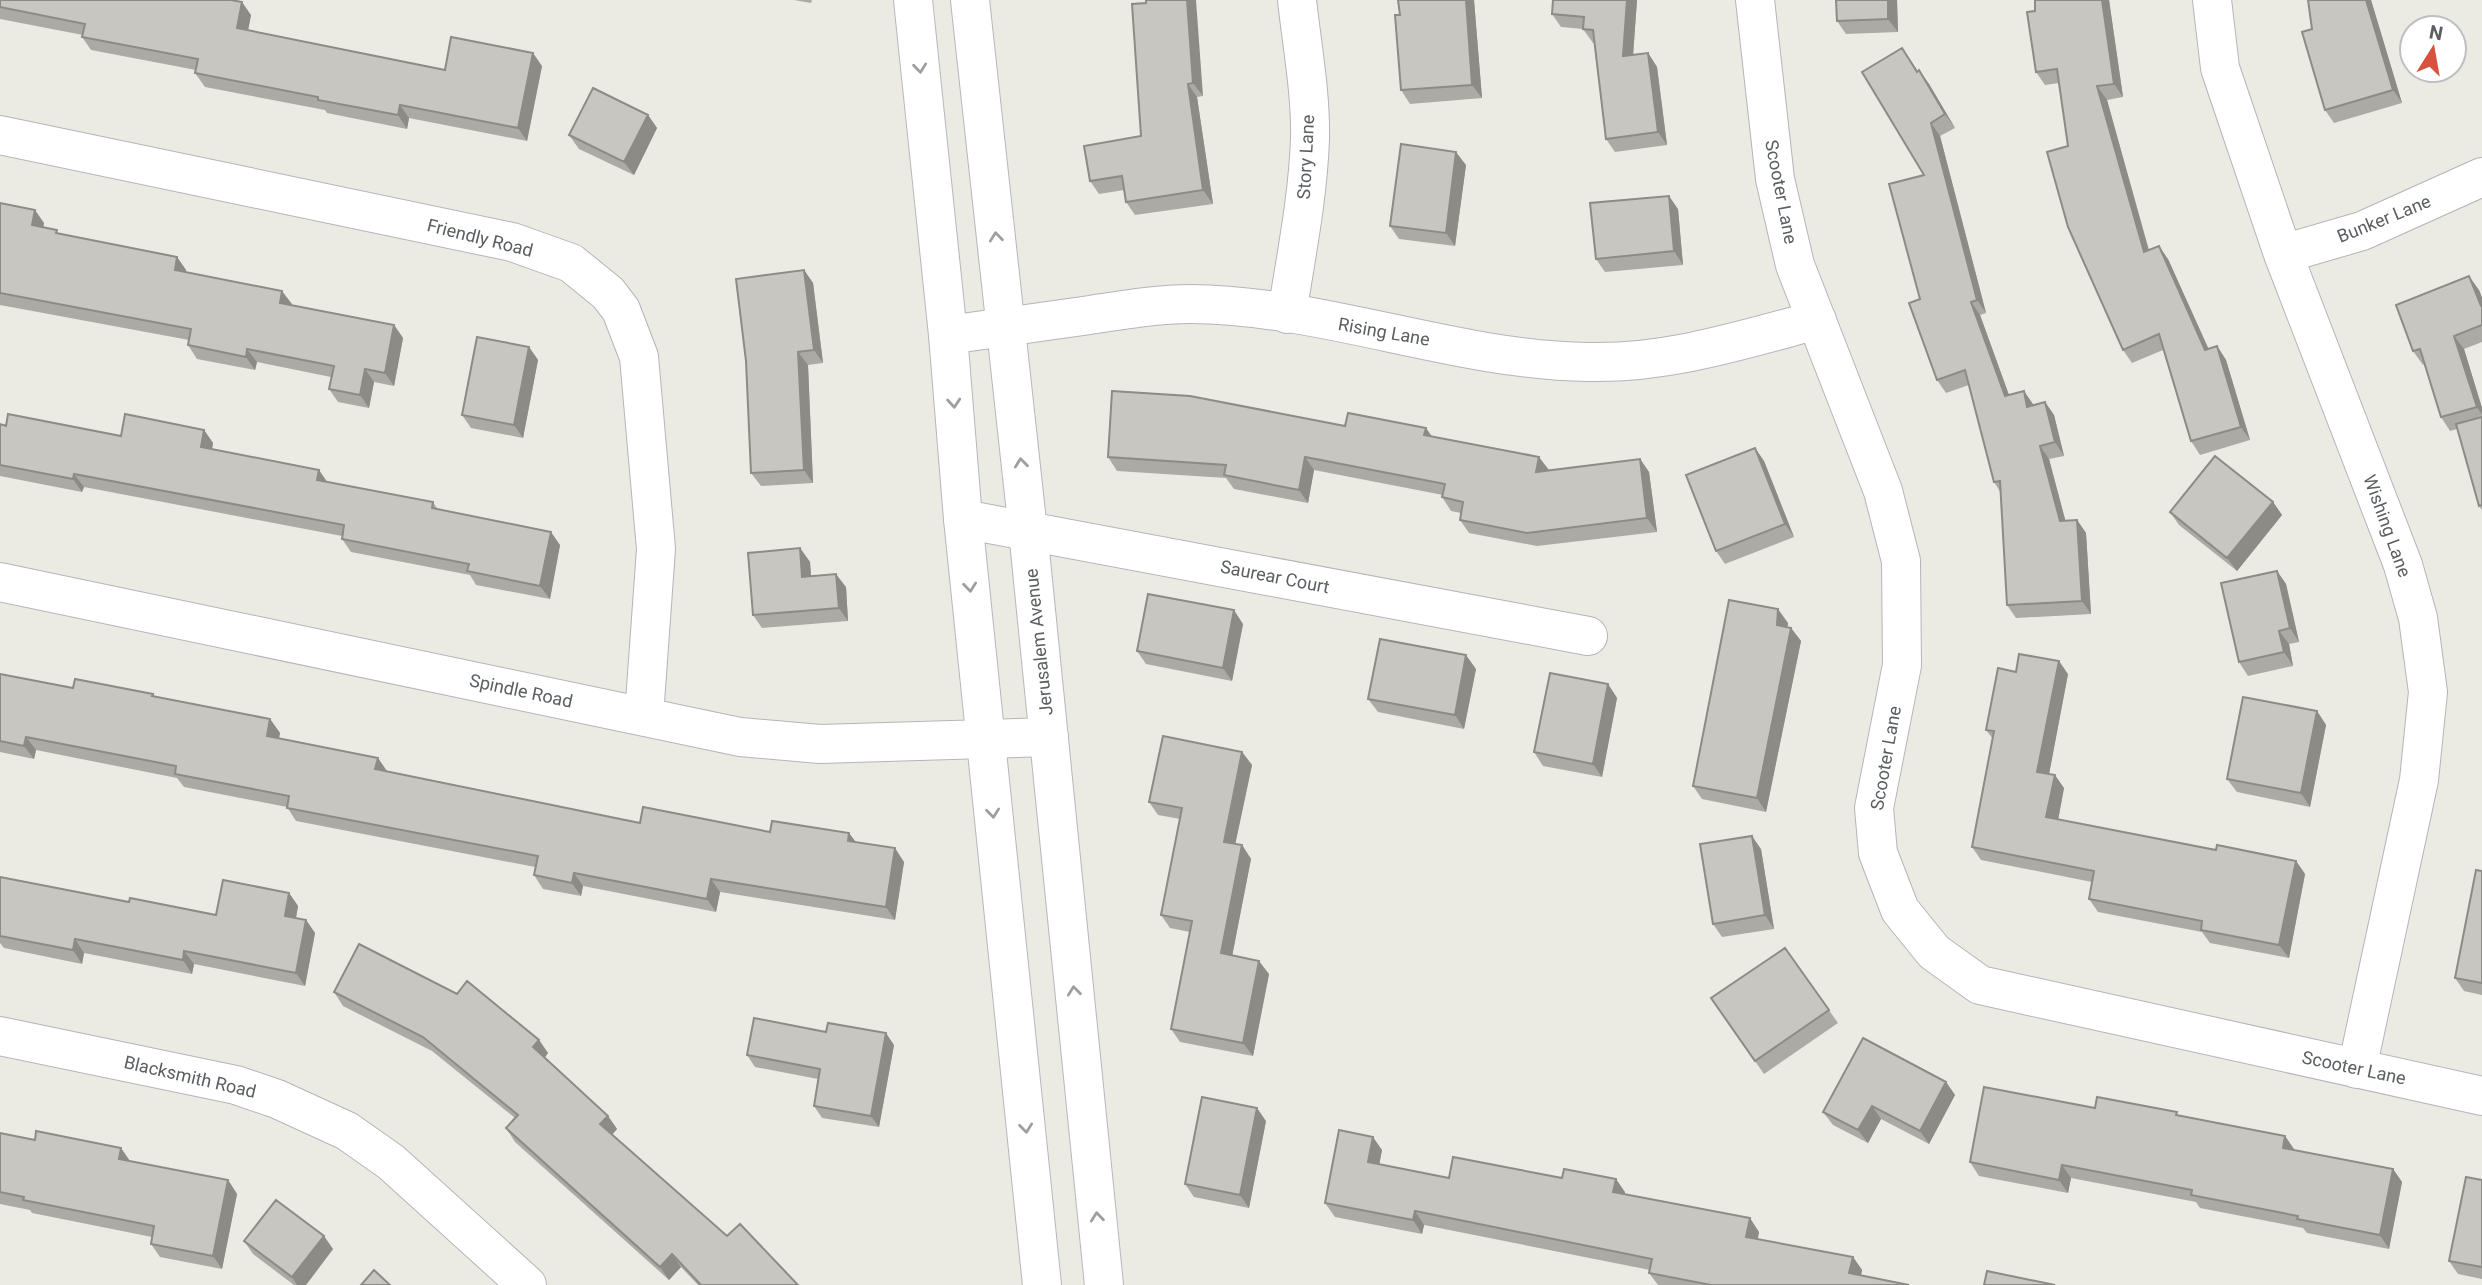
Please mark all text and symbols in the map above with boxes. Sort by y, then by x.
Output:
north arrow [2398,14,2468,84]
text: N [2427,20,2445,45]
one-way arrow [912,62,927,74]
street label: Story Lane [1293,114,1318,200]
street label: Scooter Lane [1761,138,1802,246]
street label: Bunker Lane [2334,190,2434,247]
street label: Friendly Road [425,214,535,261]
one-way arrow [989,231,1004,242]
street label: Rising Lane [1337,313,1432,350]
one-way arrow [946,398,961,409]
one-way arrow [1013,457,1028,469]
street label: Wishing Lane [2359,472,2416,580]
street label: Saurear Court [1219,556,1331,597]
street label: Jerusalem Avenue [1020,568,1057,717]
one-way arrow [962,582,977,593]
street label: Spindle Road [468,669,575,712]
street label: Scooter Lane [1866,704,1905,812]
one-way arrow [985,808,1000,819]
one-way arrow [1067,985,1082,997]
street label: Scooter Lane [2300,1046,2408,1089]
street label: Blacksmith Road [122,1051,258,1102]
one-way arrow [1018,1122,1033,1134]
one-way arrow [1090,1211,1105,1222]

